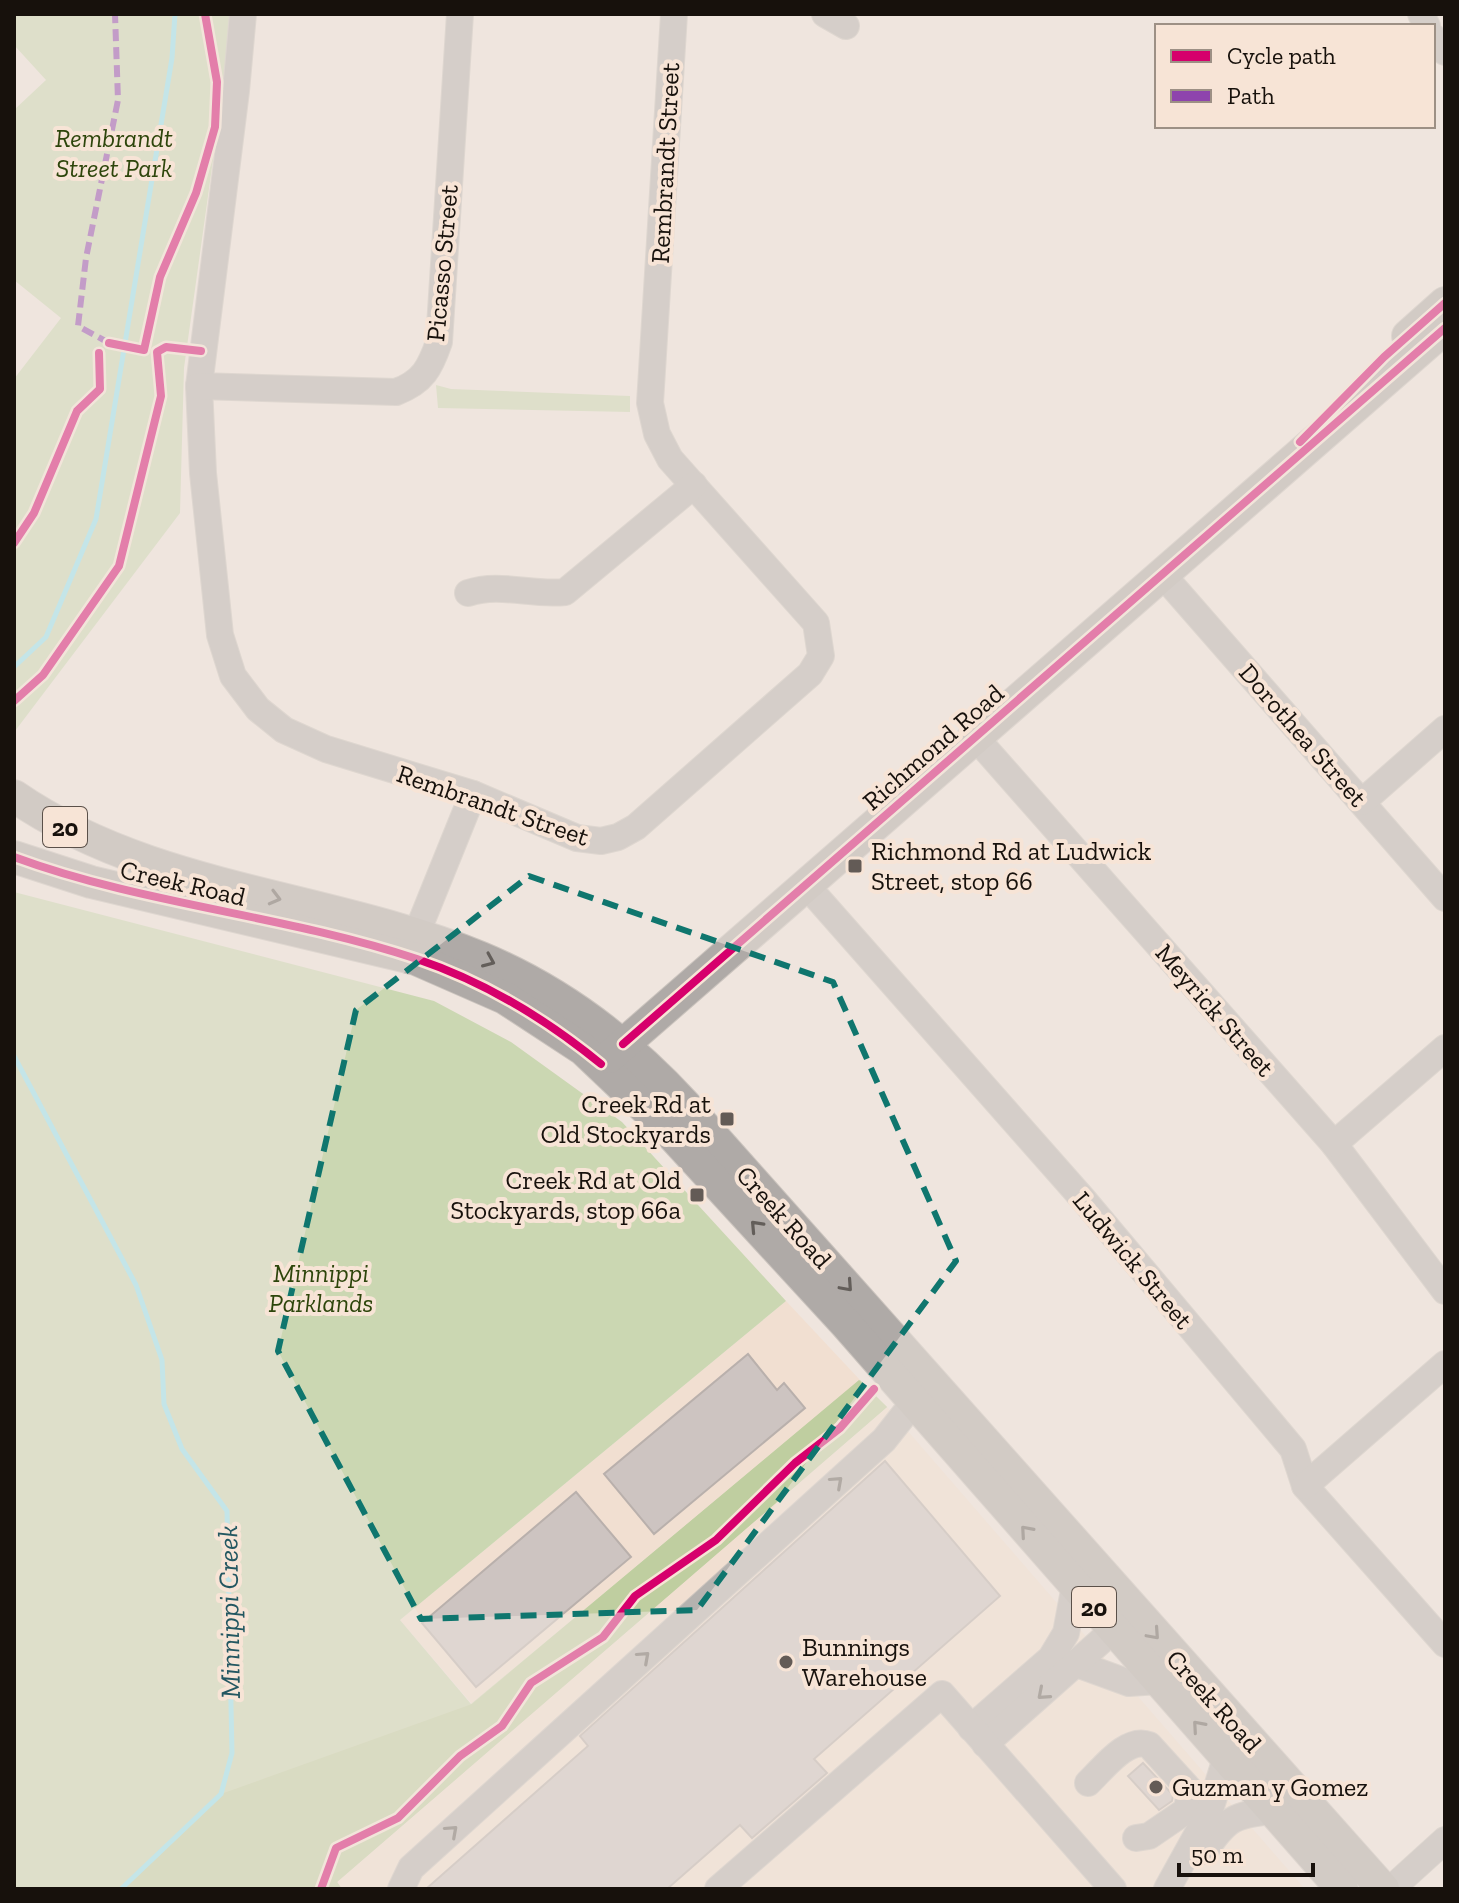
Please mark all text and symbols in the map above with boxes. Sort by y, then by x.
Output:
legend [1155,24,1435,128]
text: Cycle path [1227,41,1336,70]
street label: Rembrandt Street [644,61,686,264]
text: Path [1227,81,1275,110]
park label: Rembrandt Street Park [55,122,173,184]
street label: Picasso Street [419,183,465,343]
street label: Dorothea Street [1232,657,1374,813]
street label: Richmond Road [856,677,1010,817]
street label: Rembrandt Street [393,757,594,853]
road number: 20 [43,807,87,847]
place label: Richmond Rd at Ludwick Street, stop 66 [871,835,1152,897]
street label: Creek Road [117,853,249,913]
marker: Richmond Rd at Ludwick Street, stop 66 [846,857,864,875]
one-way arrow [268,888,282,905]
street label: Meyrick Street [1149,937,1282,1083]
one-way arrow [481,952,495,968]
place label: Creek Rd at Old Stockyards [540,1088,711,1150]
marker: Creek Rd at Old Stockyards [718,1110,736,1128]
street label: Creek Road [729,1159,839,1275]
place label: Creek Rd at Old Stockyards, stop 66a [450,1164,681,1226]
street label: Ludwick Street [1066,1185,1200,1336]
marker: Creek Rd at Old Stockyards, stop 66a [688,1186,706,1204]
one-way arrow [751,1220,765,1235]
park label: Minnippi Parklands [269,1257,373,1319]
one-way arrow [837,1277,852,1292]
one-way arrow [828,1476,842,1491]
water label: Minnippi Creek [211,1525,247,1699]
one-way arrow [1021,1525,1036,1540]
road number: 20 [1072,1587,1116,1627]
one-way arrow [1144,1624,1159,1639]
place label: Bunnings Warehouse [802,1631,927,1693]
street label: Creek Road [1159,1643,1269,1759]
one-way arrow [635,1652,650,1666]
marker: Bunnings Warehouse [777,1653,795,1671]
one-way arrow [1038,1684,1052,1699]
one-way arrow [1193,1720,1208,1735]
place label: Guzman y Gomez [1172,1771,1368,1803]
marker: Guzman y Gomez [1147,1778,1165,1796]
one-way arrow [442,1827,457,1841]
scale bar [1179,1827,1313,1877]
text: 50 m [1191,1840,1244,1869]

